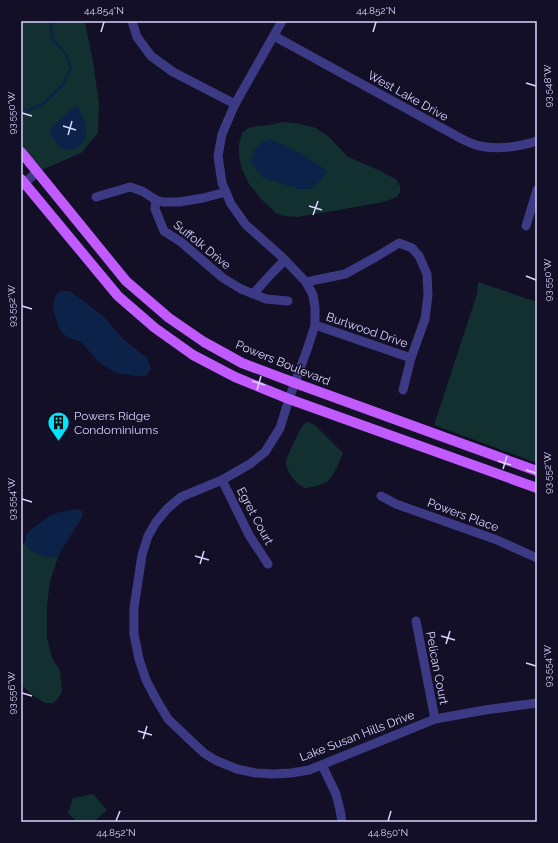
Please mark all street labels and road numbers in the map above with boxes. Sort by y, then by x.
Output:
street label: West Lake Drive [365,68,451,124]
street label: Suffolk Drive [171,218,233,272]
street label: Burlwood Drive [324,309,410,351]
street label: Powers Boulevard [234,338,332,388]
street label: Egret Court [234,485,276,547]
street label: Powers Place [425,496,501,534]
street label: Pelican Court [423,630,451,706]
street label: Lake Susan Hills Drive [298,708,416,764]

